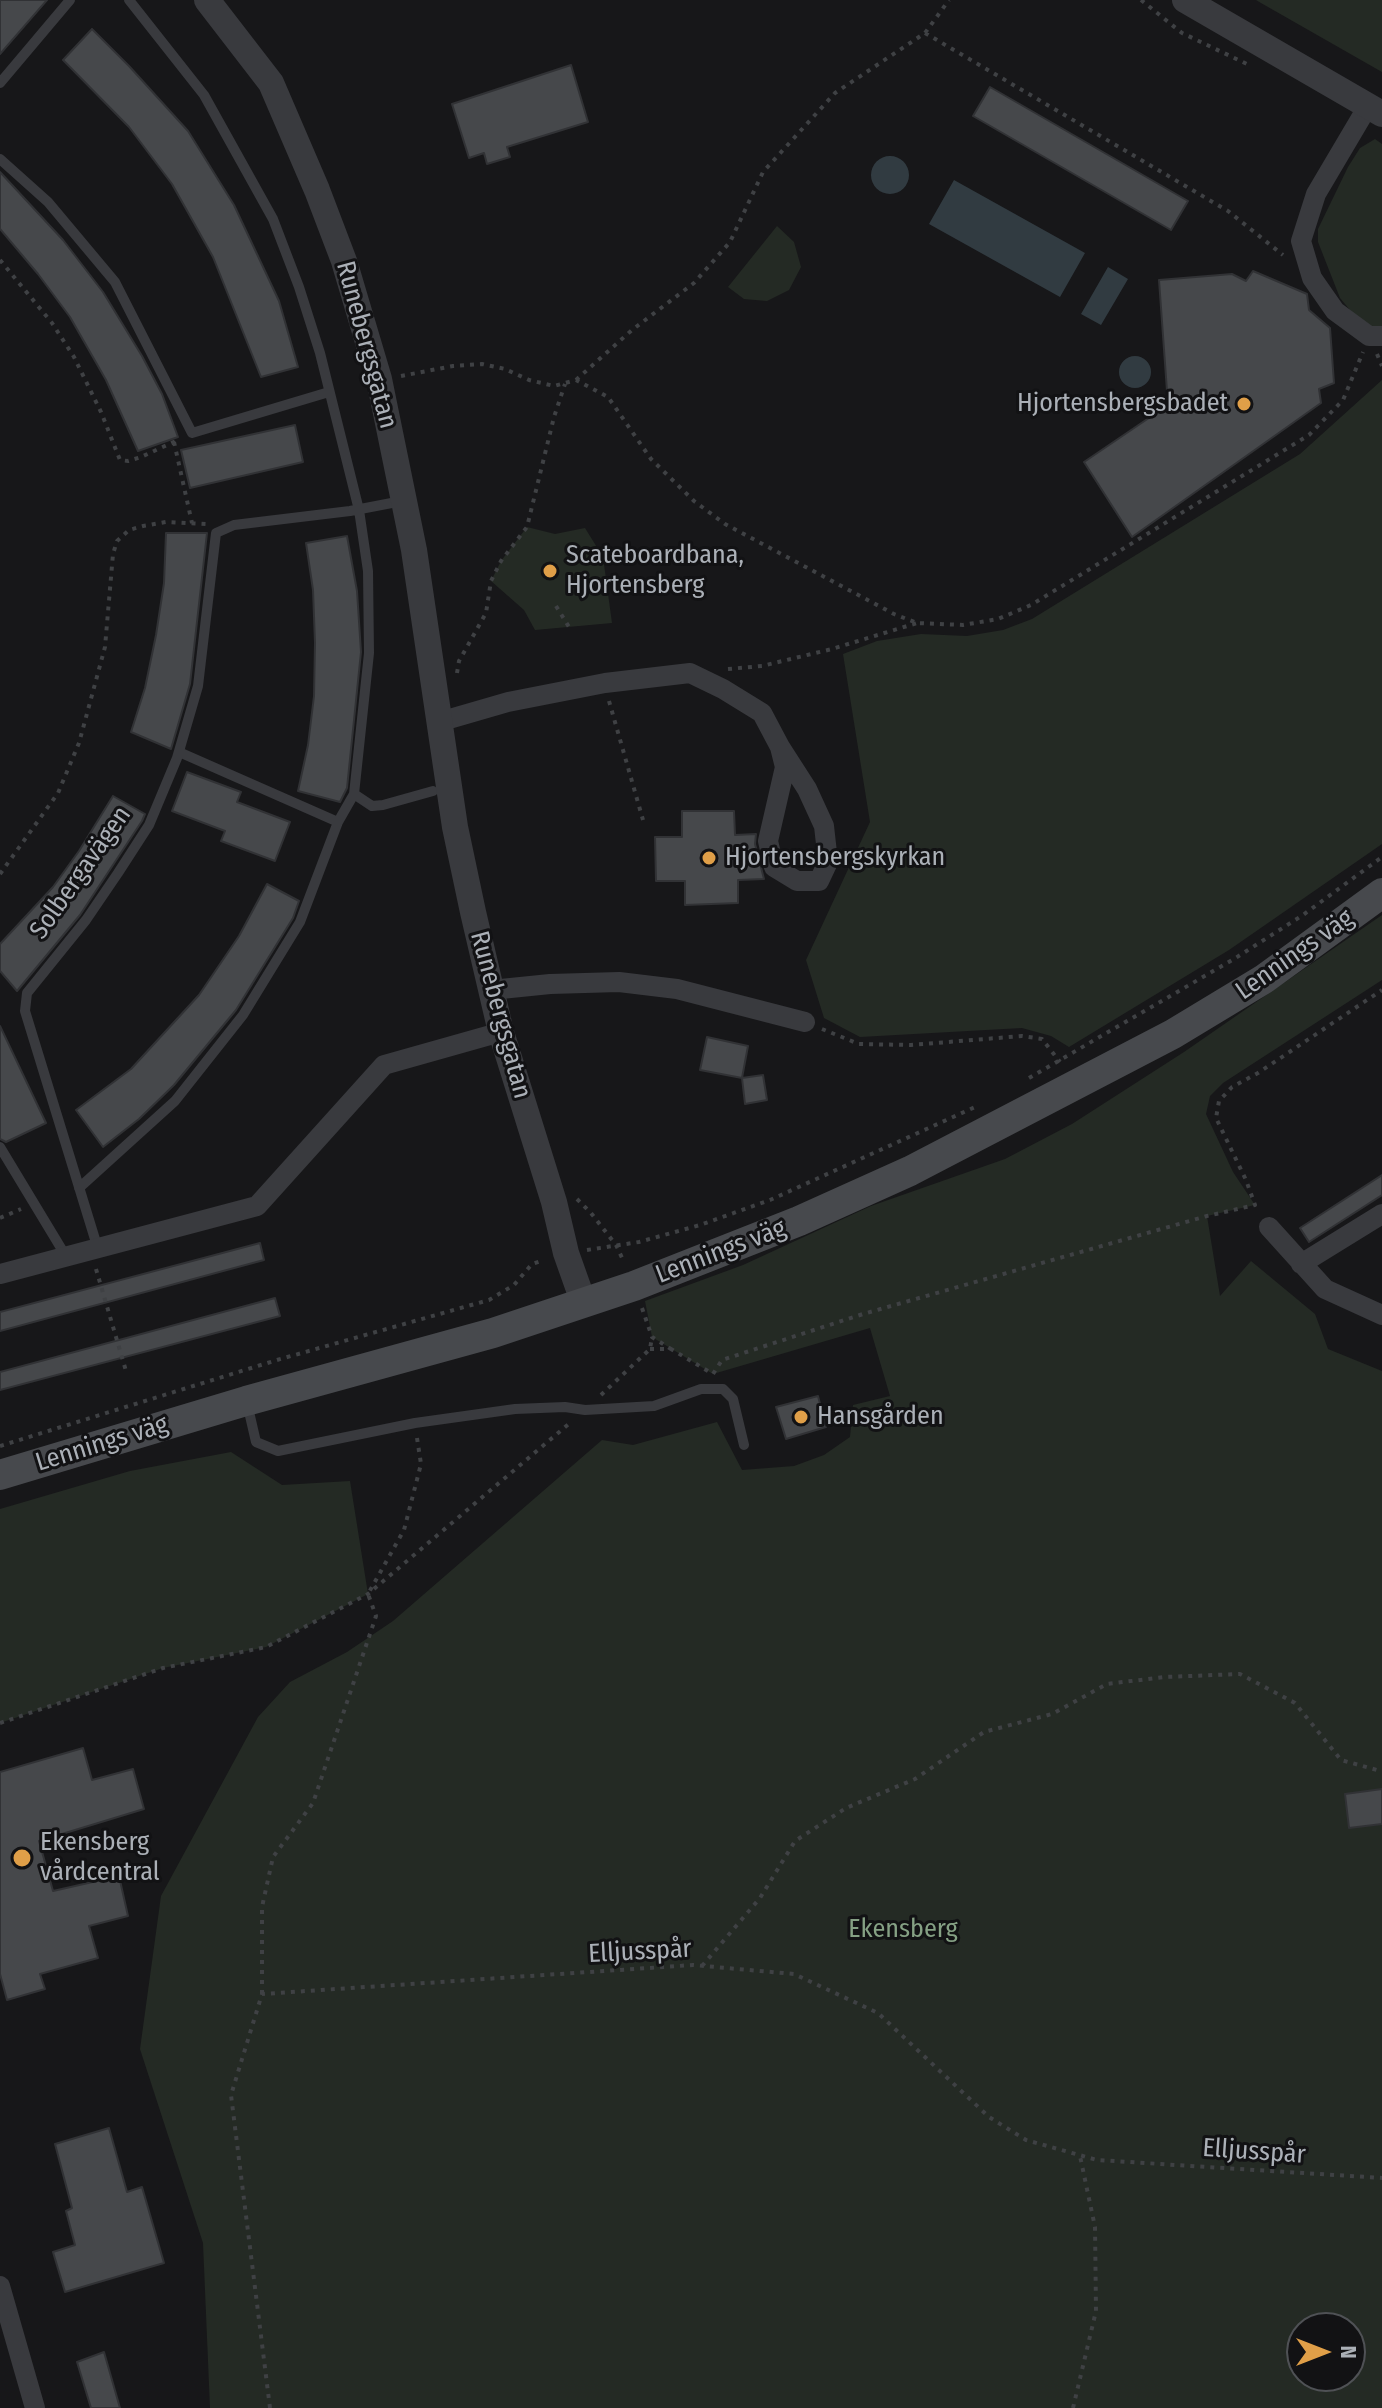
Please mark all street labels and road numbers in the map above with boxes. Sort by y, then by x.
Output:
street label: Runebergsgatan [329,258,403,432]
street label: Solbergavägen [24,801,138,945]
street label: Lennings väg [1230,903,1360,1007]
street label: Runebergsgatan [463,928,537,1102]
street label: Lennings väg [652,1213,790,1291]
street label: Lennings väg [32,1409,172,1479]
street label: Elljusspår [588,1934,692,1970]
street label: Elljusspår [1201,2133,1307,2171]

